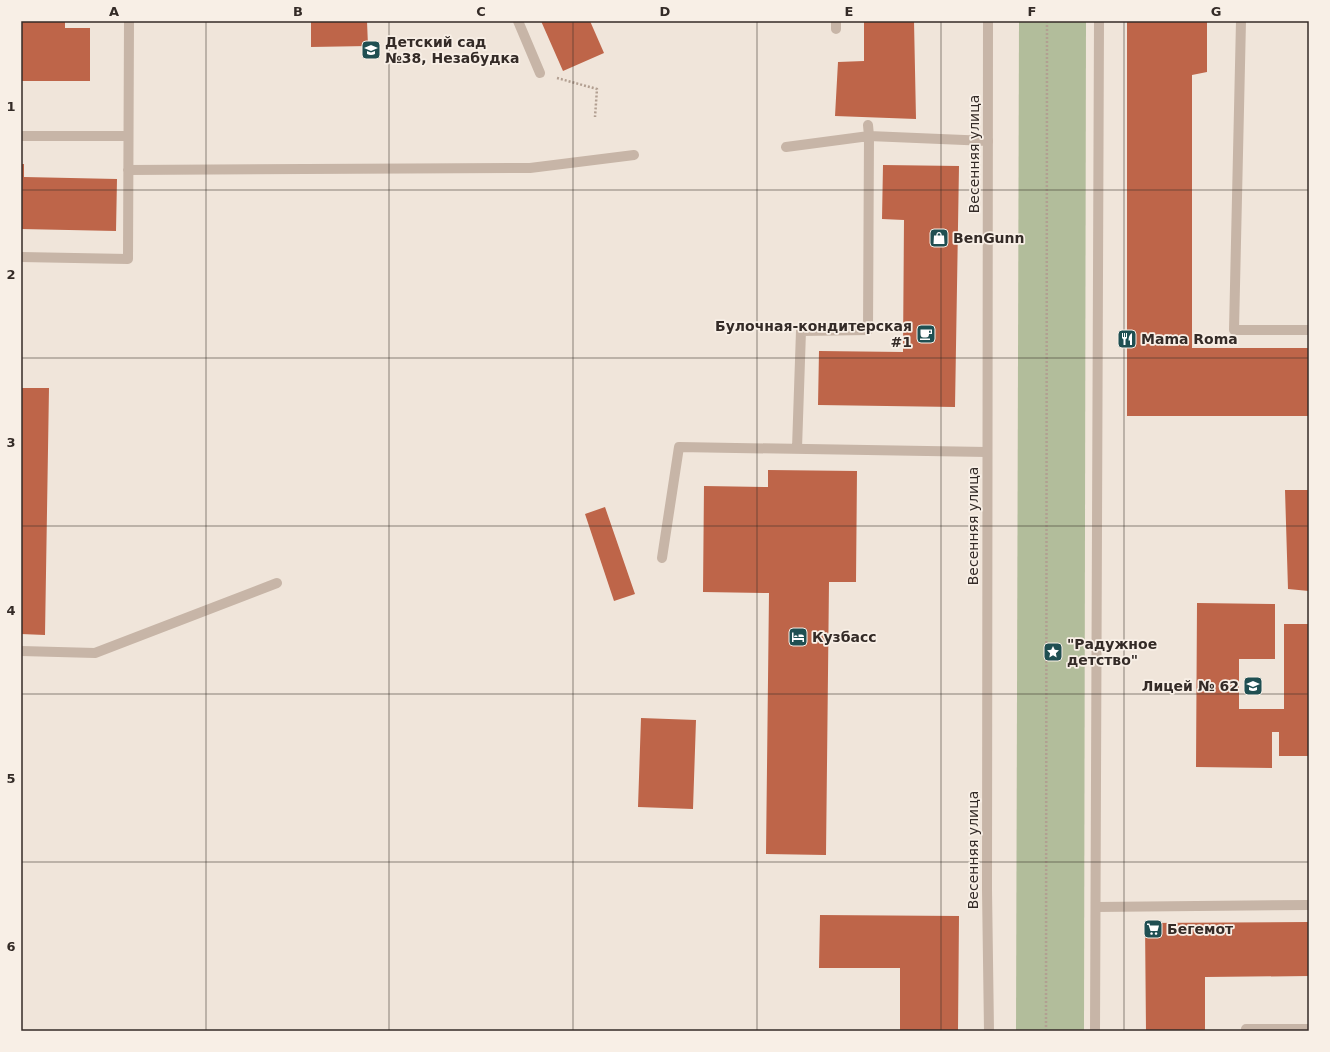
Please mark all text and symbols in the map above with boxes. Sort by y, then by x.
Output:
text: A [109,4,119,19]
text: B [293,4,303,19]
text: C [476,4,486,19]
text: D [660,4,671,19]
text: E [845,4,853,19]
text: F [1028,4,1036,19]
text: G [1211,4,1221,19]
place label: Детский сад №38, Незабудка [385,34,519,66]
school or university icon: Детский сад №38, Незабудка [360,39,382,61]
street label: Весенняя улица [966,95,982,213]
text: 1 [6,99,16,114]
shop icon: BenGunn [928,227,950,249]
place label: BenGunn [953,230,1025,246]
text: 2 [6,267,16,282]
place label: Булочная-кондитерская #1 [715,318,912,350]
cafe icon: Булочная-кондитерская #1 [915,323,937,345]
restaurant icon: Mama Roma [1116,328,1138,350]
place label: Mama Roma [1141,331,1238,347]
text: 3 [6,435,16,450]
street label: Весенняя улица [965,467,981,585]
text: 4 [6,603,16,618]
hotel icon: Кузбасс [787,626,809,648]
place label: Кузбасс [812,629,877,645]
place label: "Радужное детство" [1067,636,1157,668]
place icon: "Радужное детство" [1042,641,1064,663]
school or university icon: Лицей № 62 [1242,675,1264,697]
place label: Лицей № 62 [1142,678,1239,694]
text: 5 [6,771,16,786]
street label: Весенняя улица [965,791,981,909]
supermarket icon: Бегемот [1142,918,1164,940]
place label: Бегемот [1167,921,1234,937]
text: 6 [6,939,16,954]

